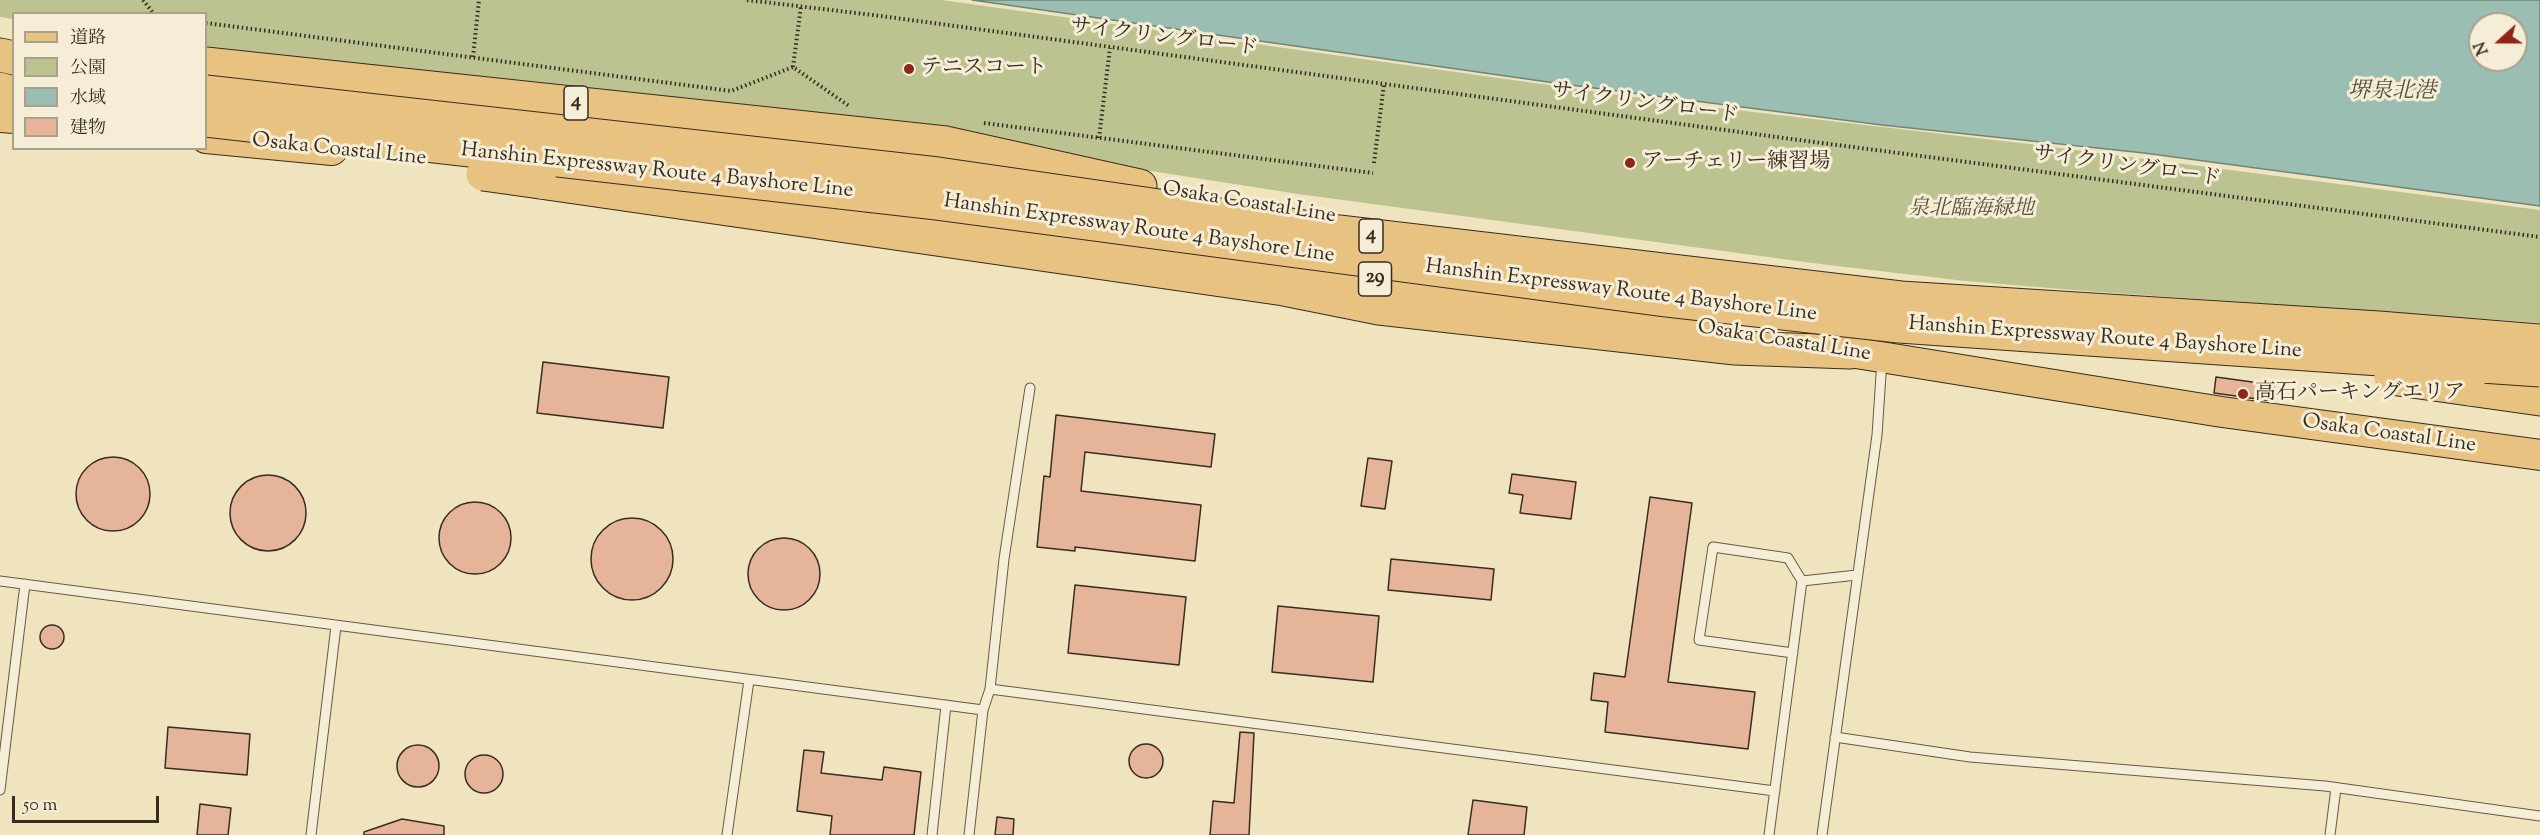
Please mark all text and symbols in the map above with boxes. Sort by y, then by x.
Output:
legend [12,12,207,150]
north arrow [2468,12,2528,72]
street label: サイクリングロード [1069,15,1259,63]
text: 道路 [70,26,106,52]
text: N [2470,38,2496,58]
text: 公園 [70,56,106,82]
place label: テニスコート [921,56,1047,82]
marker: テニスコート [902,62,916,76]
street label: サイクリングロード [1550,79,1740,131]
water label: 堺泉北港 [2348,80,2436,106]
text: 水域 [70,86,106,112]
road number: 4 [564,86,588,120]
text: 建物 [70,116,106,142]
street label: Osaka Coastal Line [251,129,427,173]
street label: Hanshin Expressway Route 4 Bayshore Line [460,139,854,205]
street label: サイクリングロード [2032,142,2222,194]
place label: アーチェリー練習場 [1642,150,1830,176]
marker: アーチェリー練習場 [1623,156,1637,170]
street label: Osaka Coastal Line [1161,178,1337,230]
street label: Hanshin Expressway Route 4 Bayshore Line [942,190,1336,270]
park label: 泉北臨海緑地 [1908,197,2034,223]
road number: 4 [1359,219,1383,253]
street label: Hanshin Expressway Route 4 Bayshore Line [1424,255,1818,329]
road number: 29 [1358,262,1392,296]
street label: Hanshin Expressway Route 4 Bayshore Line [1908,313,2302,365]
street label: Osaka Coastal Line [1696,316,1872,368]
place label: 高石パーキングエリア [2255,381,2465,407]
marker: 高石パーキングエリア [2236,387,2250,401]
street label: Osaka Coastal Line [2301,410,2477,460]
scale bar [15,784,162,822]
text: 50 m [23,793,57,819]

